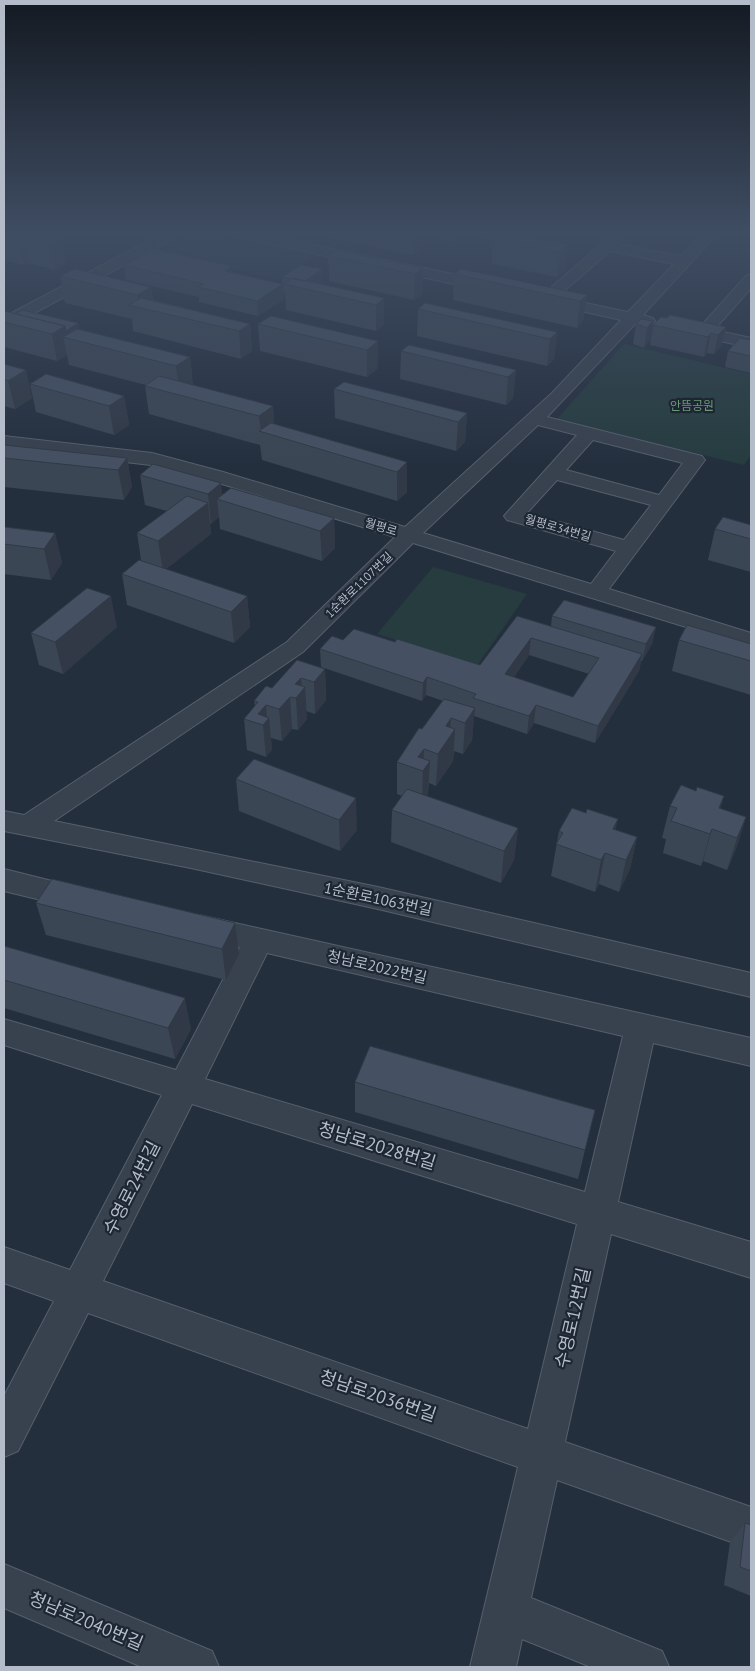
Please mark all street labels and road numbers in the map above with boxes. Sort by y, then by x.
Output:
street label: 월평로34번길 [523,511,593,544]
street label: 월평로 [363,515,399,539]
street label: 1순환로1107번길 [322,549,395,621]
street label: 1순환로1063번길 [322,878,434,919]
street label: 청남로2022번길 [325,946,429,987]
street label: 청남로2028번길 [315,1117,439,1174]
street label: 수영로24번길 [98,1137,165,1239]
street label: 수영로12번길 [550,1265,595,1370]
street label: 청남로2036번길 [317,1365,440,1426]
street label: 청남로2040번길 [26,1586,147,1655]

